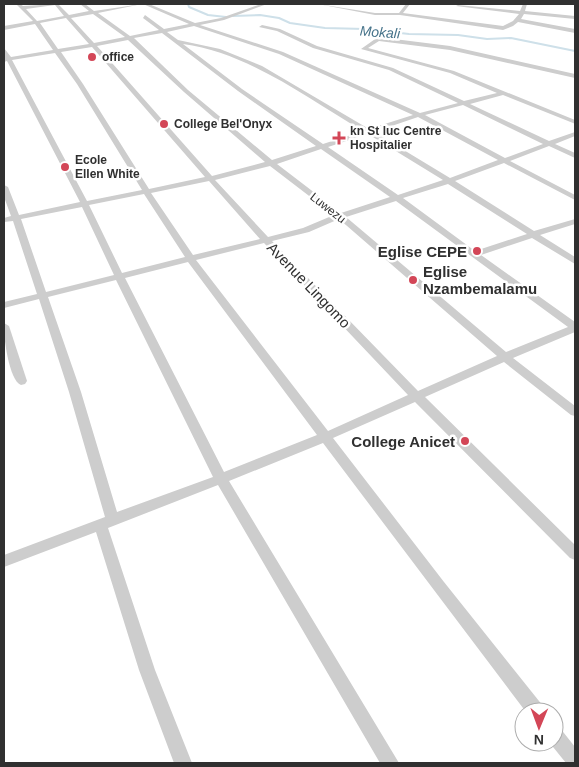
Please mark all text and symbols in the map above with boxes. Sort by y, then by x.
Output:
water label: Mokali [359,23,402,41]
place label: office [102,50,134,64]
marker: office [86,51,98,63]
place label: College Bel'Onyx [174,117,273,131]
marker: College Bel'Onyx [158,118,170,130]
place label: kn St luc Centre Hospitalier [350,124,442,152]
marker: kn St luc Centre Hospitalier [332,131,346,145]
place label: Ecole Ellen White [75,153,140,181]
marker: Ecole Ellen White [59,161,71,173]
street label: Luwezu [307,190,349,226]
street label: Avenue Lingomo [264,239,354,331]
place label: Eglise CEPE [378,243,467,260]
marker: Eglise CEPE [471,245,483,257]
place label: Eglise Nzambemalamu [423,263,537,297]
marker: Eglise Nzambemalamu [407,274,419,286]
place label: College Anicet [351,433,455,450]
marker: College Anicet [459,435,471,447]
north arrow [514,702,564,752]
text: N [534,732,544,748]

